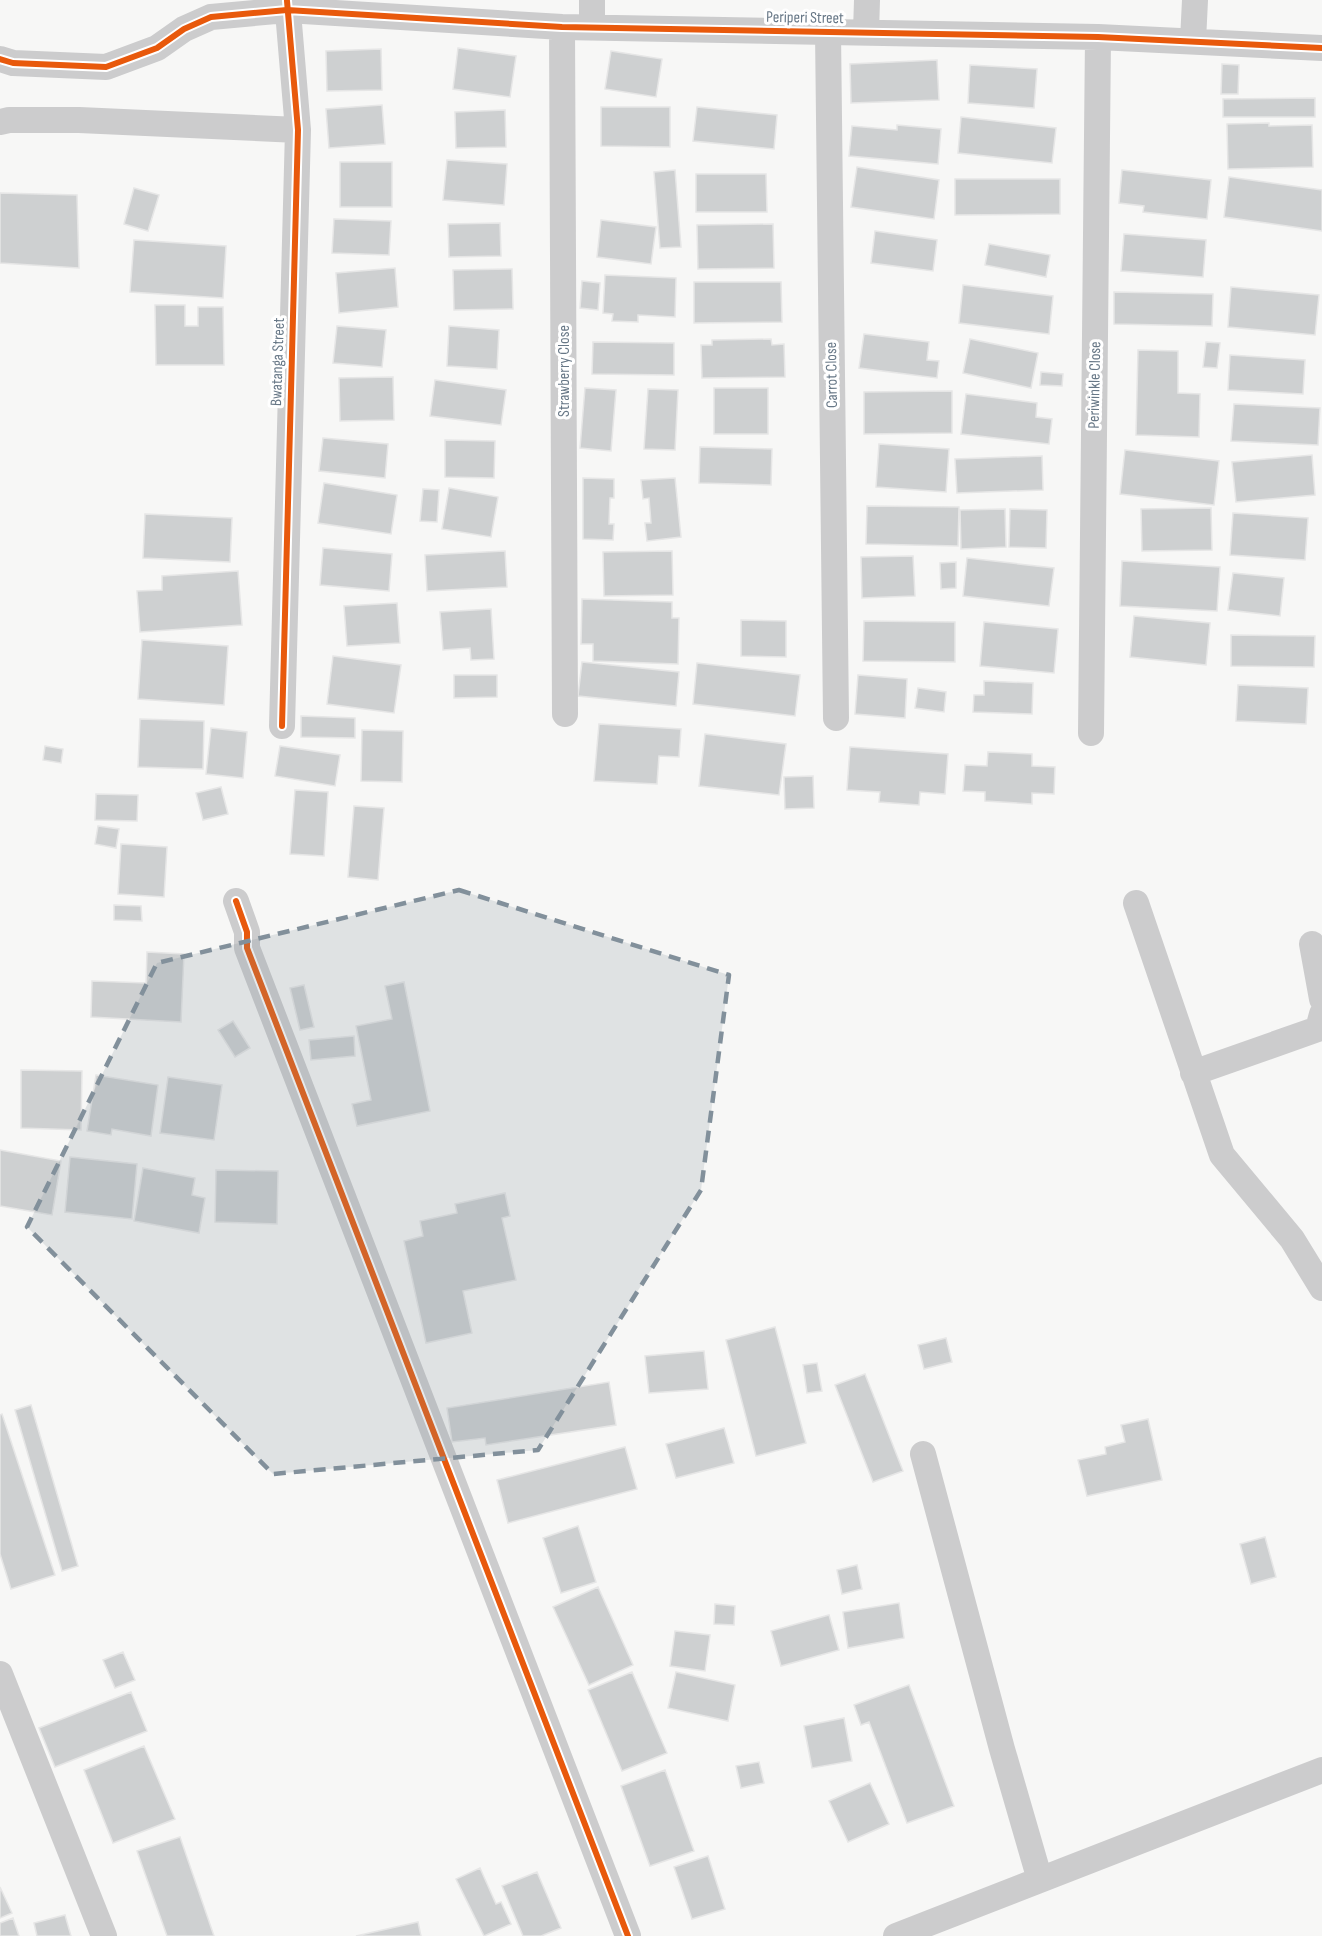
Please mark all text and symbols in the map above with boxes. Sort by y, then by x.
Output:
street label: Periperi Street [766,8,844,28]
street label: Bwatanga Street [267,317,289,407]
street label: Strawberry Close [555,325,574,417]
street label: Periwinkle Close [1085,341,1105,429]
street label: Carrot Close [822,342,842,408]

